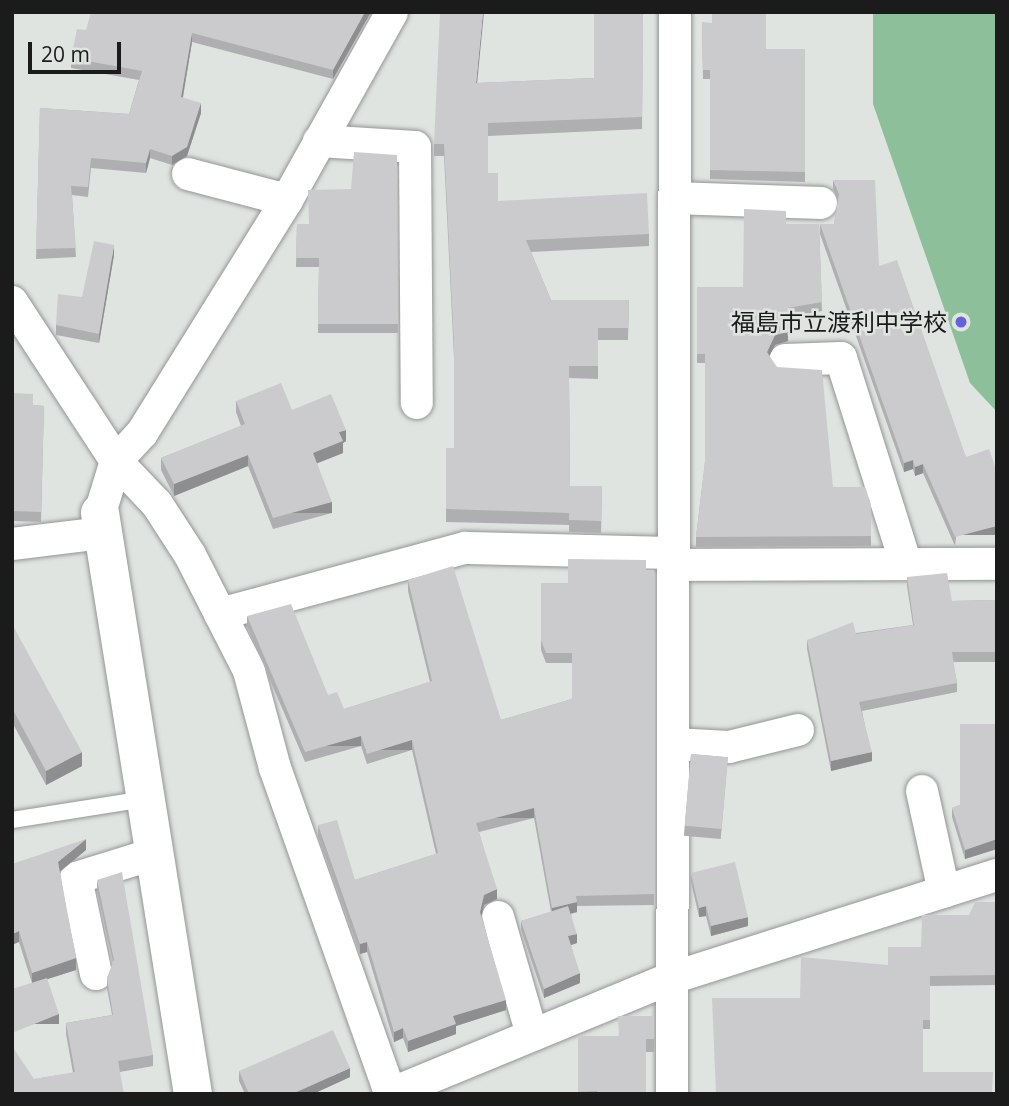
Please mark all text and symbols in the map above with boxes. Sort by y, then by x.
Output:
scale bar [32,28,124,72]
text: 20 m [41,40,90,68]
place label: 福島市立渡利中学校 [731,308,947,336]
marker: 福島市立渡利中学校 [953,314,969,330]

